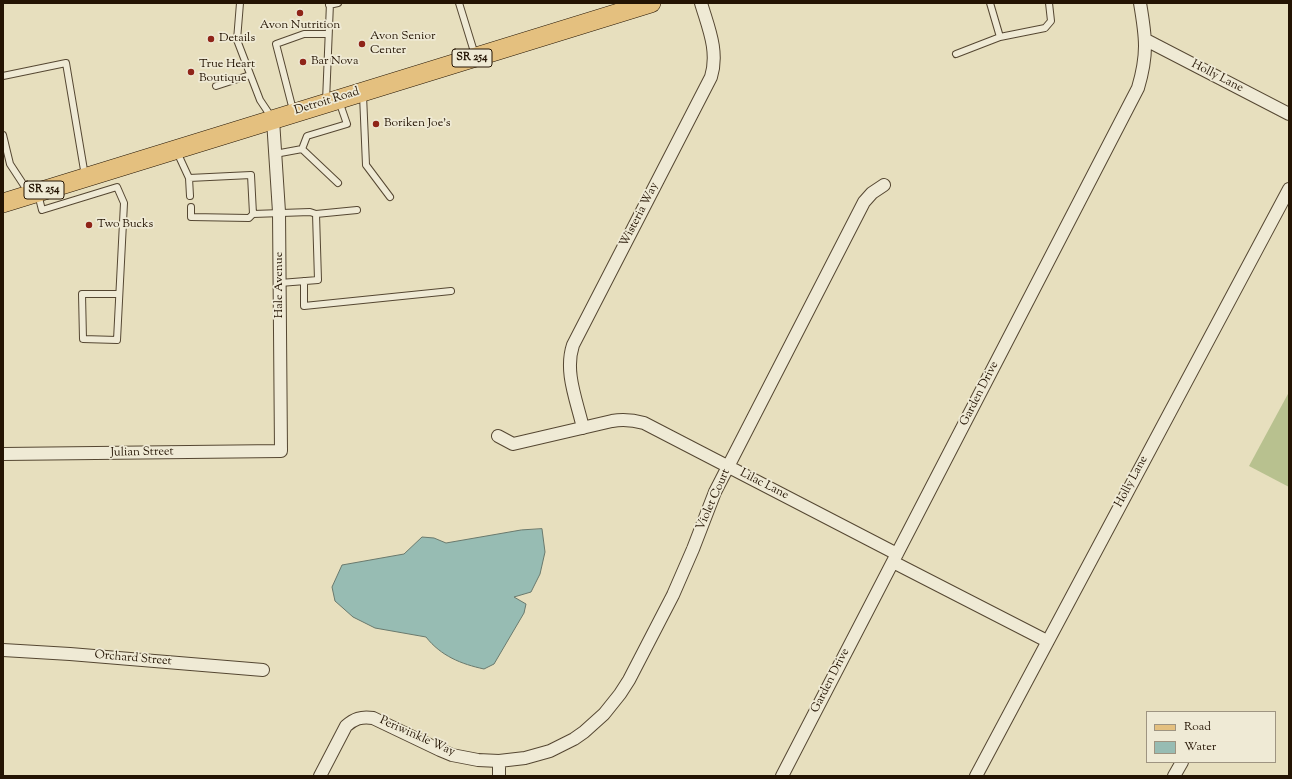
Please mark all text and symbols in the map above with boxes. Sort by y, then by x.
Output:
marker: Avon Nutrition [295,8,305,18]
place label: Avon Nutrition [260,19,340,33]
place label: Avon Senior Center [370,30,435,58]
place label: Details [219,32,255,46]
marker: Details [206,34,216,44]
marker: Avon Senior Center [357,39,367,49]
road number: SR 254 [452,49,492,67]
place label: Bar Nova [311,55,358,69]
marker: Bar Nova [298,57,308,67]
place label: True Heart Boutique [199,58,255,86]
street label: Holly Lane [1189,58,1245,96]
marker: True Heart Boutique [186,67,196,77]
street label: Detroit Road [293,85,361,119]
place label: Boriken Joe's [384,117,451,131]
marker: Boriken Joe's [371,119,381,129]
street label: Wisteria Way [618,180,662,250]
road number: SR 254 [24,181,64,199]
place label: Two Bucks [97,218,153,232]
marker: Two Bucks [84,220,94,230]
street label: Hale Avenue [273,252,287,318]
street label: Garden Drive [958,359,1002,429]
street label: Julian Street [110,445,174,461]
street label: Holly Lane [1112,454,1152,510]
street label: Violet Court [694,467,734,533]
street label: Lilac Lane [737,467,791,503]
street label: Garden Drive [809,646,853,716]
street label: Orchard Street [94,648,172,670]
legend [1146,711,1276,763]
street label: Periwinkle Way [377,714,457,760]
text: Road [1184,718,1211,736]
text: Water [1184,738,1216,756]

